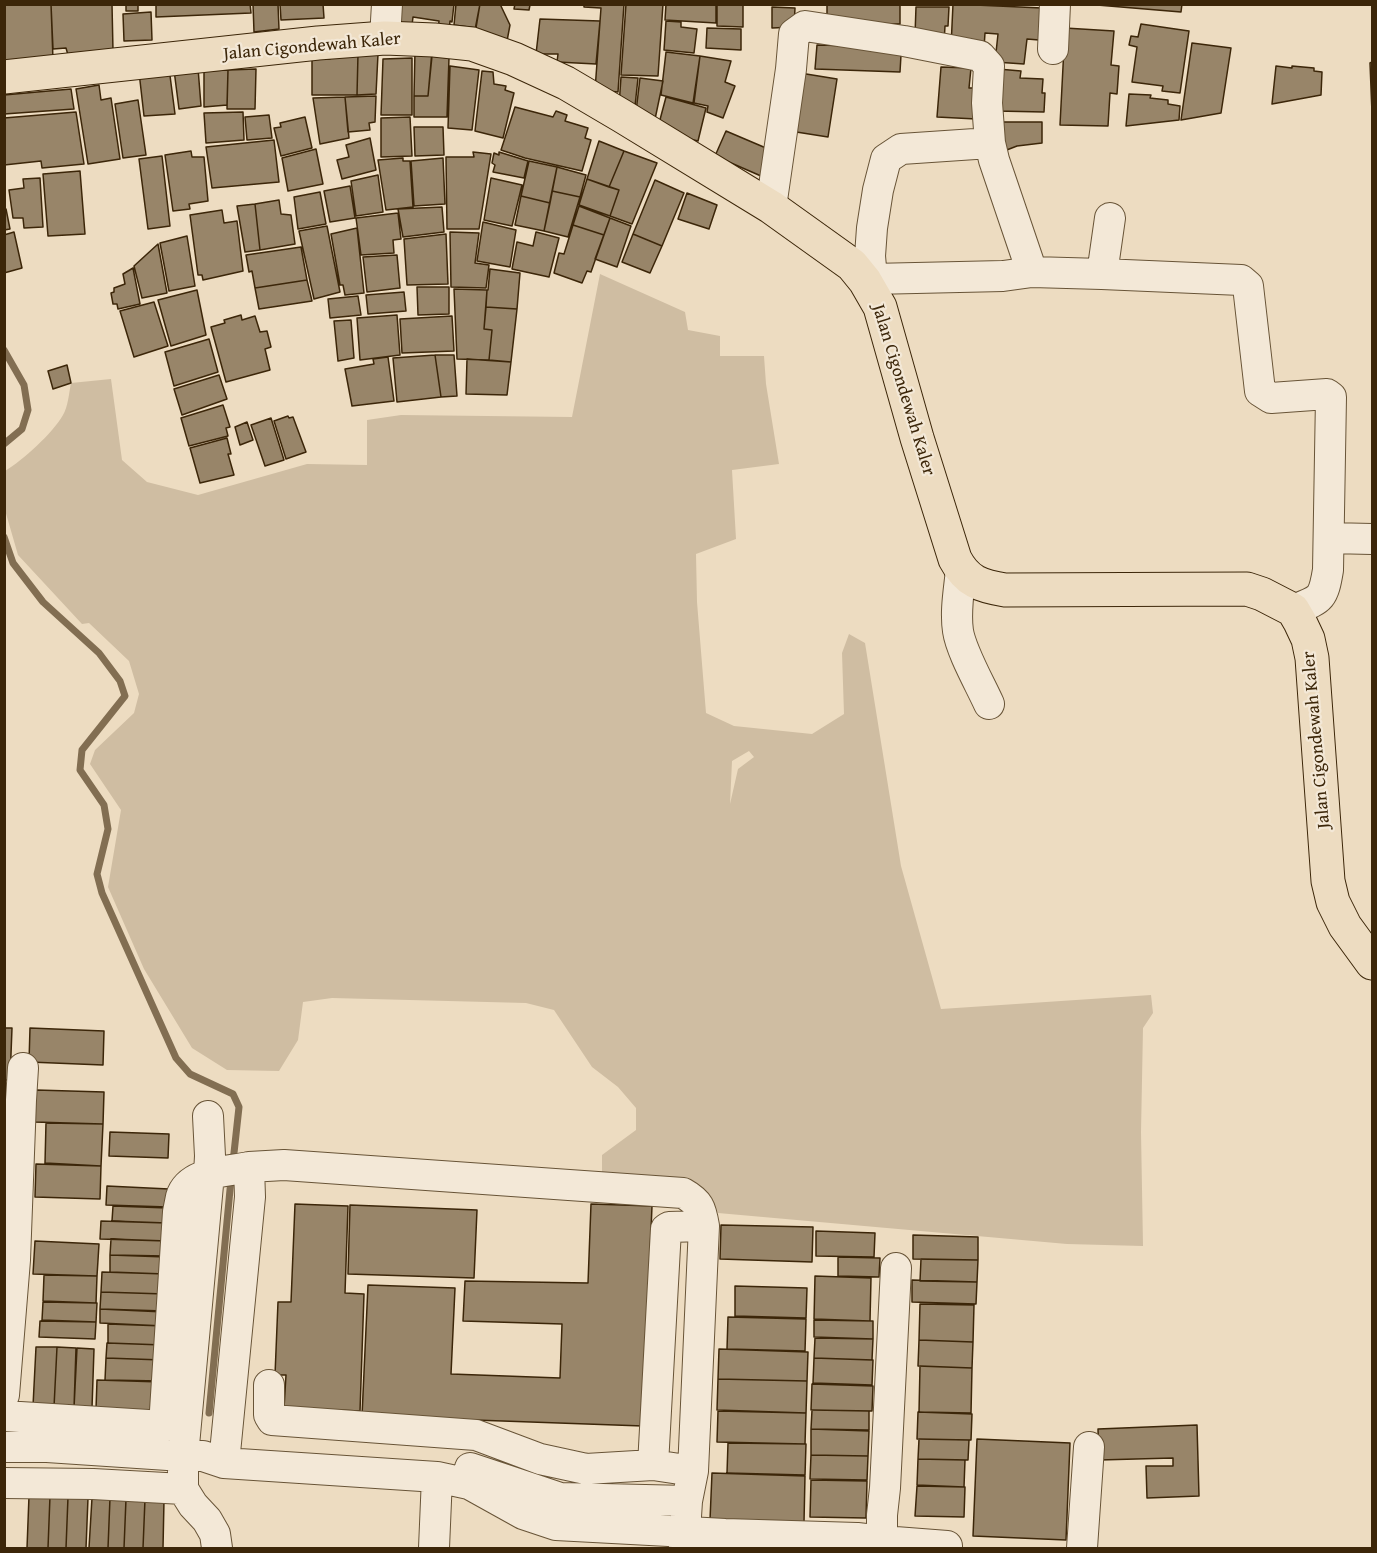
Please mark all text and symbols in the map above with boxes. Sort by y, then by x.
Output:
street label: Jalan Cigondewah Kaler [222,28,402,66]
street label: Jalan Cigondewah Kaler [867,302,939,478]
street label: Jalan Cigondewah Kaler [1298,650,1336,830]

